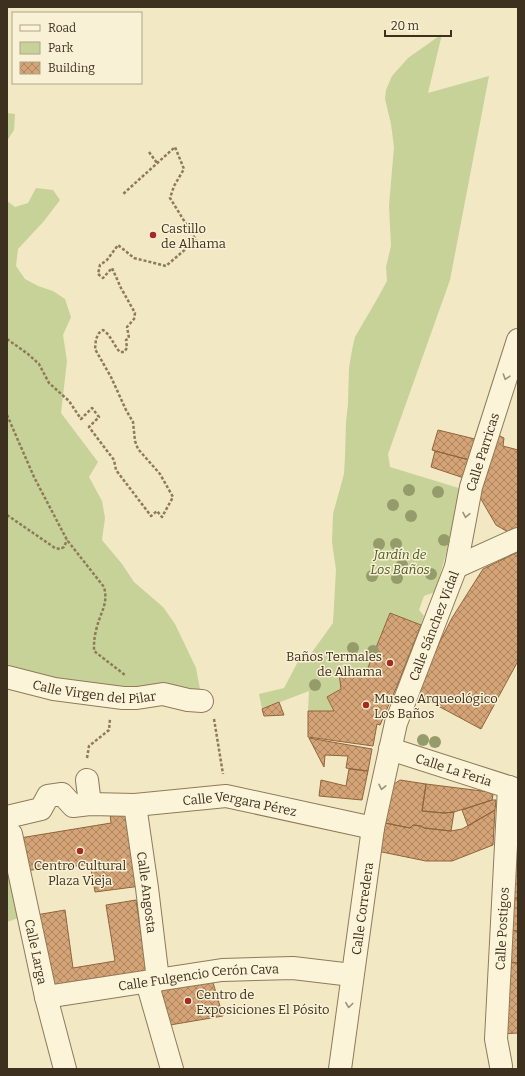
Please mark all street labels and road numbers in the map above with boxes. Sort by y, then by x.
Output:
street label: Calle Parricas [463,411,502,493]
street label: Calle Sánchez Vidal [406,569,462,683]
street label: Calle Virgen del Pilar [31,677,157,706]
street label: Calle La Feria [414,751,494,789]
street label: Calle Vergara Pérez [182,788,298,819]
street label: Calle Angosta [134,850,159,934]
street label: Calle Corredera [349,861,376,956]
street label: Calle Postigos [493,887,512,971]
street label: Calle Larga [21,918,50,986]
street label: Calle Fulgencio Cerón Cava [117,961,279,994]

